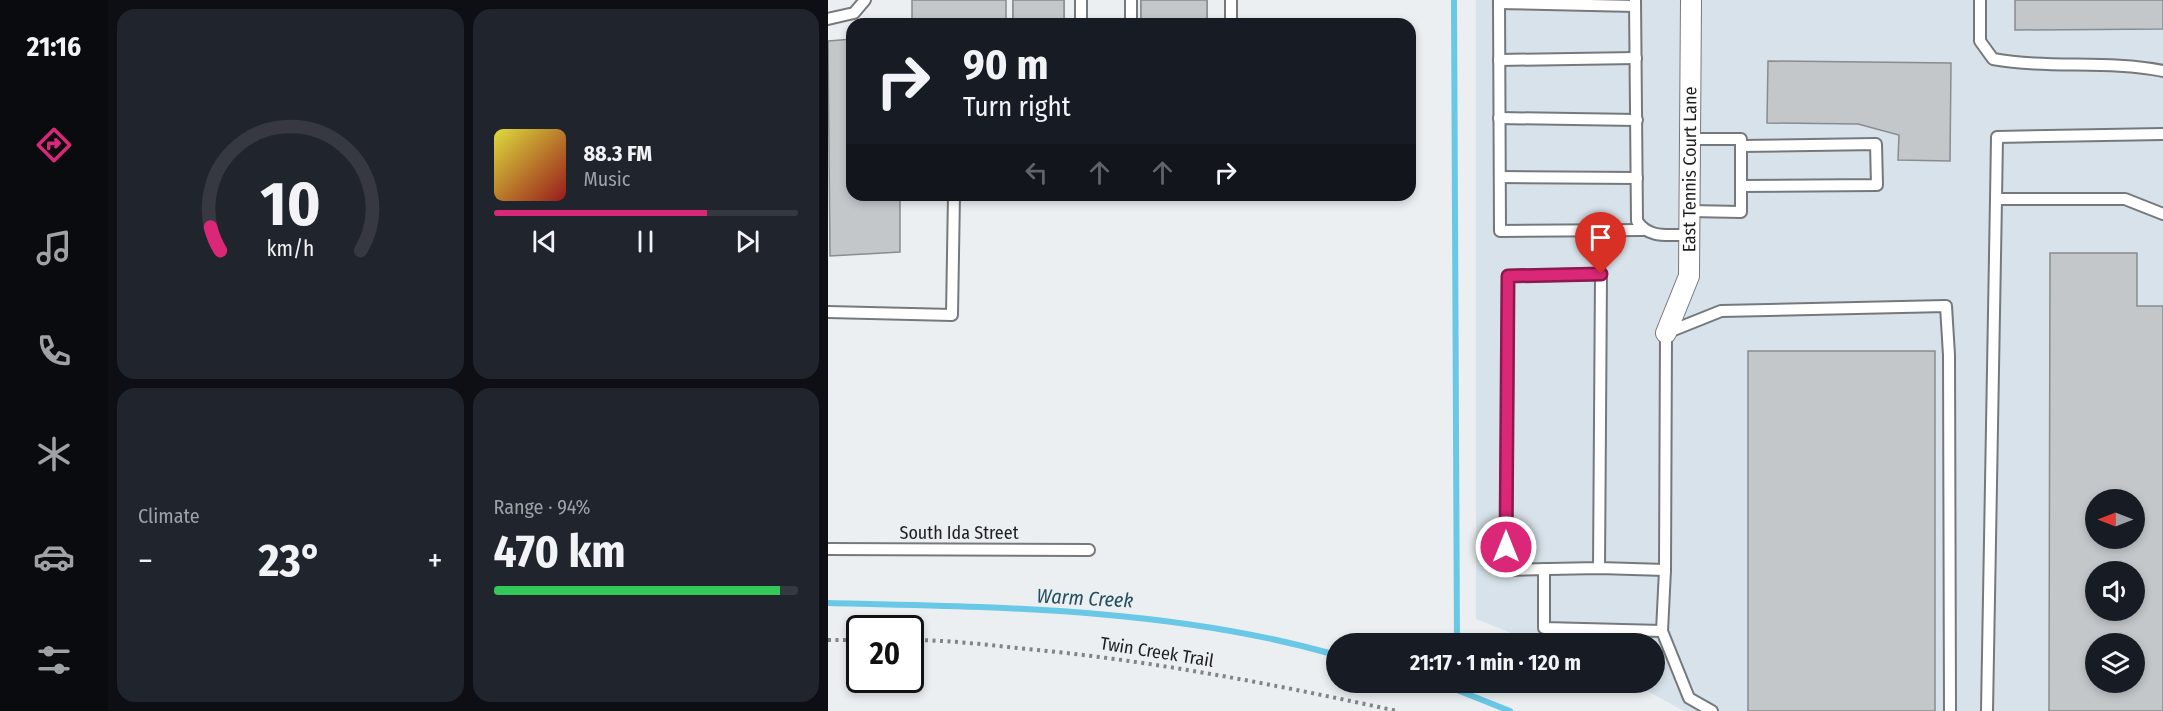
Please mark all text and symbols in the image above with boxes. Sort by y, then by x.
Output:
text: 21:16 [27,31,81,63]
text: 90 m [963,40,1048,90]
icon: right [864,42,942,120]
street label: East Tennis Court Lane [1678,86,1701,252]
text: Turn right [963,91,1071,123]
icon: directions [33,124,75,166]
text: 88.3 FM [584,140,652,167]
icon: left [1020,156,1053,189]
icon: ahead [1083,156,1116,189]
icon: ahead [1146,156,1179,189]
icon: right [1209,156,1242,189]
text: 10 [260,167,320,242]
text: Music [584,167,630,191]
pin [1575,212,1626,274]
icon: arrive [1584,221,1617,254]
icon: previous [528,225,561,258]
icon: pause [629,225,662,258]
icon: next [731,225,764,258]
icon: music [33,227,75,269]
text: km/h [266,236,314,262]
icon: phone [33,330,75,372]
icon: climate [33,433,75,475]
north arrow [2085,489,2145,549]
map controls [2085,489,2145,693]
text: Range · 94% [494,495,591,519]
text: Climate [138,504,200,528]
position arrow [1474,515,1538,579]
street label: South Ida Street [899,522,1019,544]
text: 470 km [494,525,626,579]
text: 23° [259,534,322,588]
icon: car [33,536,75,578]
text: − [138,541,153,581]
text: + [427,541,442,581]
button: sound [2085,561,2145,621]
water label: Warm Creek [1036,583,1134,613]
speed limit sign: 20 [846,615,924,693]
street label: Twin Creek Trail [1099,632,1216,672]
button: layers [2085,633,2145,693]
icon: filters [33,639,75,681]
text: 21:17 · 1 min · 120 m [1410,649,1581,676]

